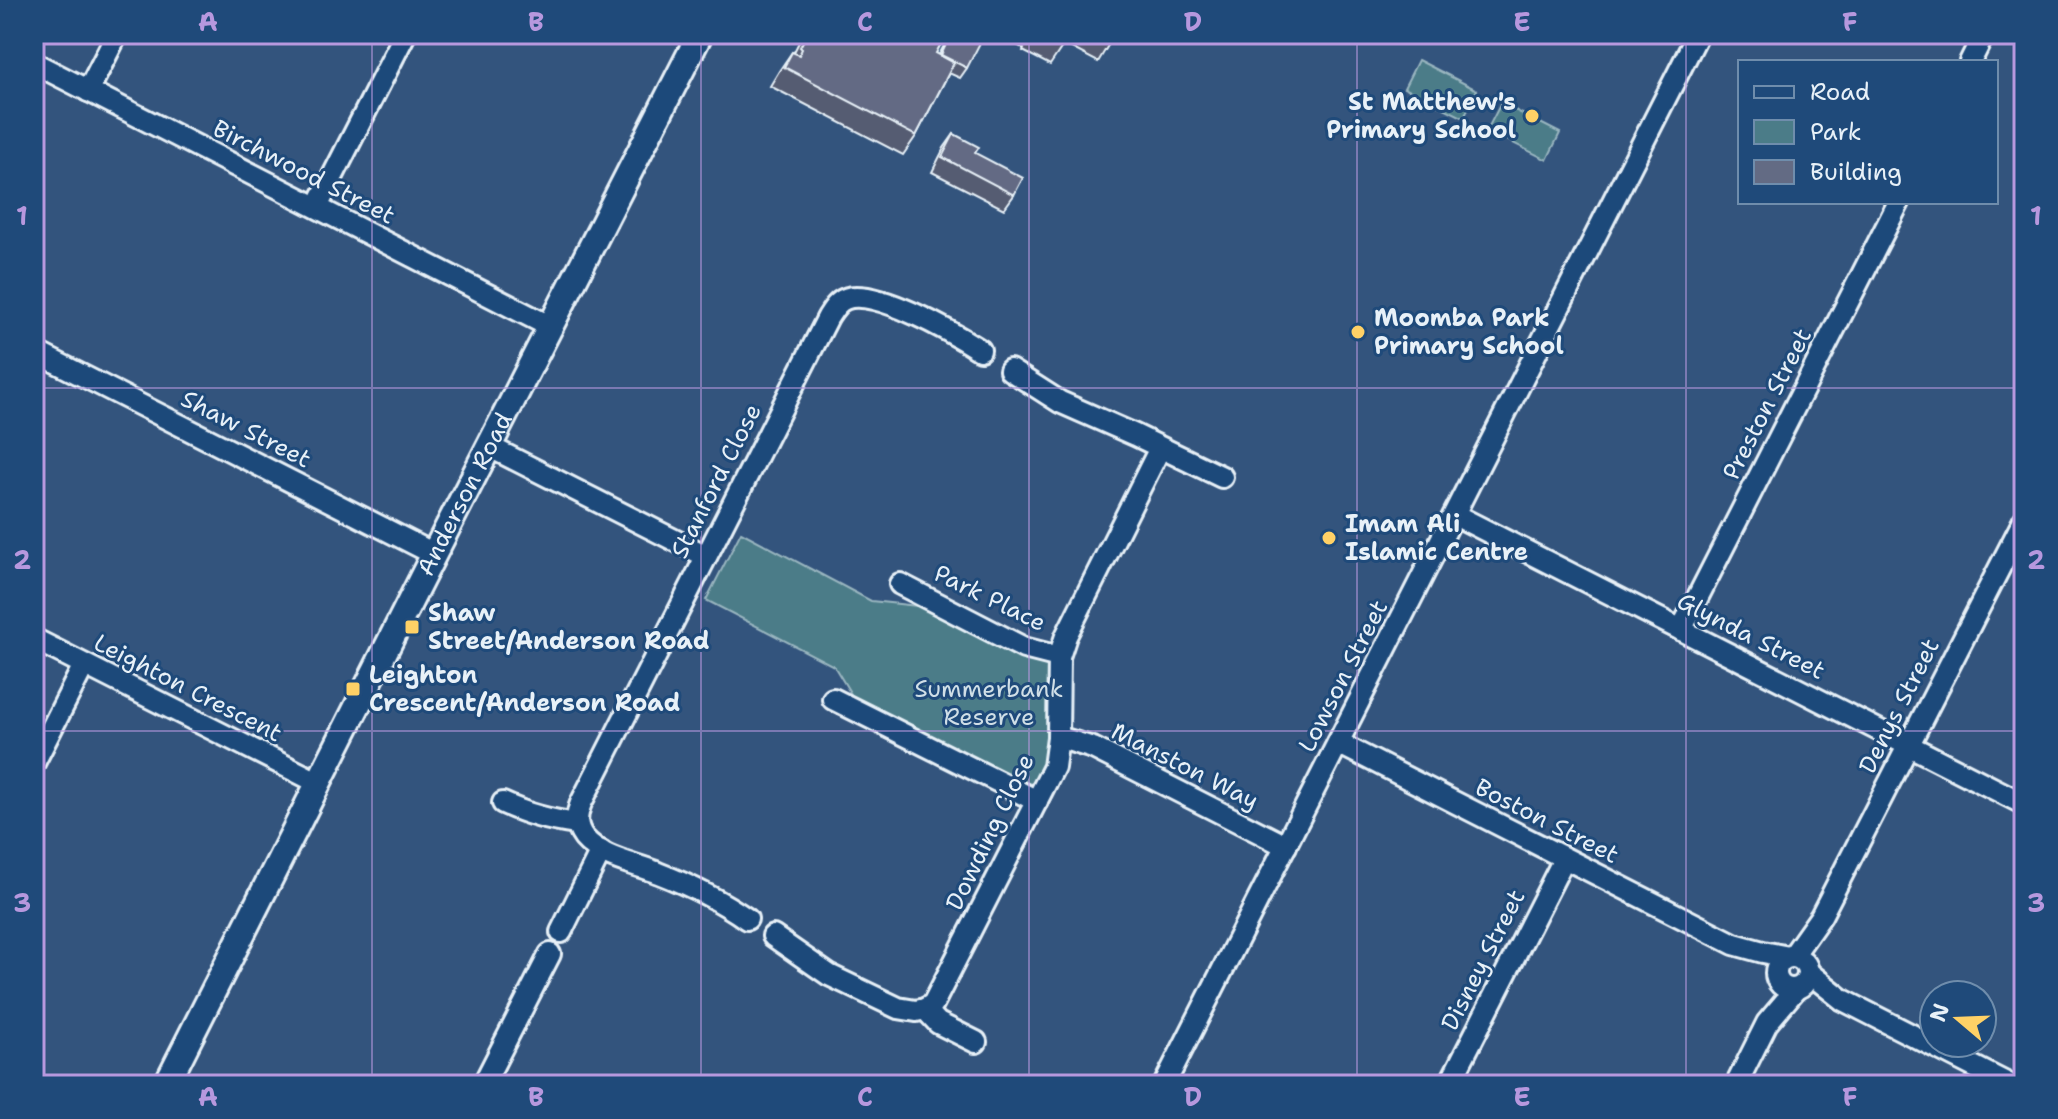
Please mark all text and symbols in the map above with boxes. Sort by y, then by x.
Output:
text: A [198,4,218,39]
text: B [528,4,544,39]
text: C [857,4,873,39]
text: D [1184,4,1202,39]
text: E [1513,4,1531,39]
text: F [1842,4,1858,39]
legend [1738,60,1998,204]
text: Road [1810,76,1870,108]
place label: St Matthew's Primary School [1326,86,1516,146]
marker: St Matthew's Primary School [1523,107,1541,125]
street label: Birchwood Street [207,112,401,232]
text: Park [1810,116,1862,148]
text: Building [1810,156,1902,188]
text: 1 [16,198,28,233]
text: 1 [2030,198,2042,233]
place label: Moomba Park Primary School [1374,302,1564,362]
marker: Moomba Park Primary School [1349,323,1367,341]
street label: Preston Street [1715,323,1819,485]
street label: Shaw Street [176,383,316,475]
street label: Stanford Close [663,398,769,564]
street label: Anderson Road [410,407,520,581]
place label: Imam Ali Islamic Centre [1345,508,1528,568]
marker: Imam Ali Islamic Centre [1320,529,1338,547]
text: 2 [13,542,31,577]
text: 2 [2027,542,2045,577]
street label: Park Place [929,557,1051,639]
street label: Glynda Street [1672,585,1830,687]
street label: Lowson Street [1291,594,1395,758]
place label: Shaw Street/Anderson Road [428,597,710,657]
marker: Shaw Street/Anderson Road [403,618,421,636]
street label: Leighton Crescent [88,627,288,749]
street label: Denys Street [1851,633,1947,779]
place label: Leighton Crescent/Anderson Road [369,659,680,719]
park label: Summerbank Reserve [915,673,1063,733]
marker: Leighton Crescent/Anderson Road [344,680,362,698]
street label: Manston Way [1106,715,1264,817]
street label: Dowding Close [938,748,1042,916]
street label: Boston Street [1470,771,1624,871]
street label: Disney Street [1434,884,1532,1036]
text: 3 [13,885,31,920]
text: 3 [2027,885,2045,920]
north arrow [1918,979,1998,1059]
text: N [1923,1000,1956,1026]
text: A [198,1079,218,1114]
text: B [528,1079,544,1114]
text: C [857,1079,873,1114]
text: D [1184,1079,1202,1114]
text: E [1513,1079,1531,1114]
text: F [1842,1079,1858,1114]

